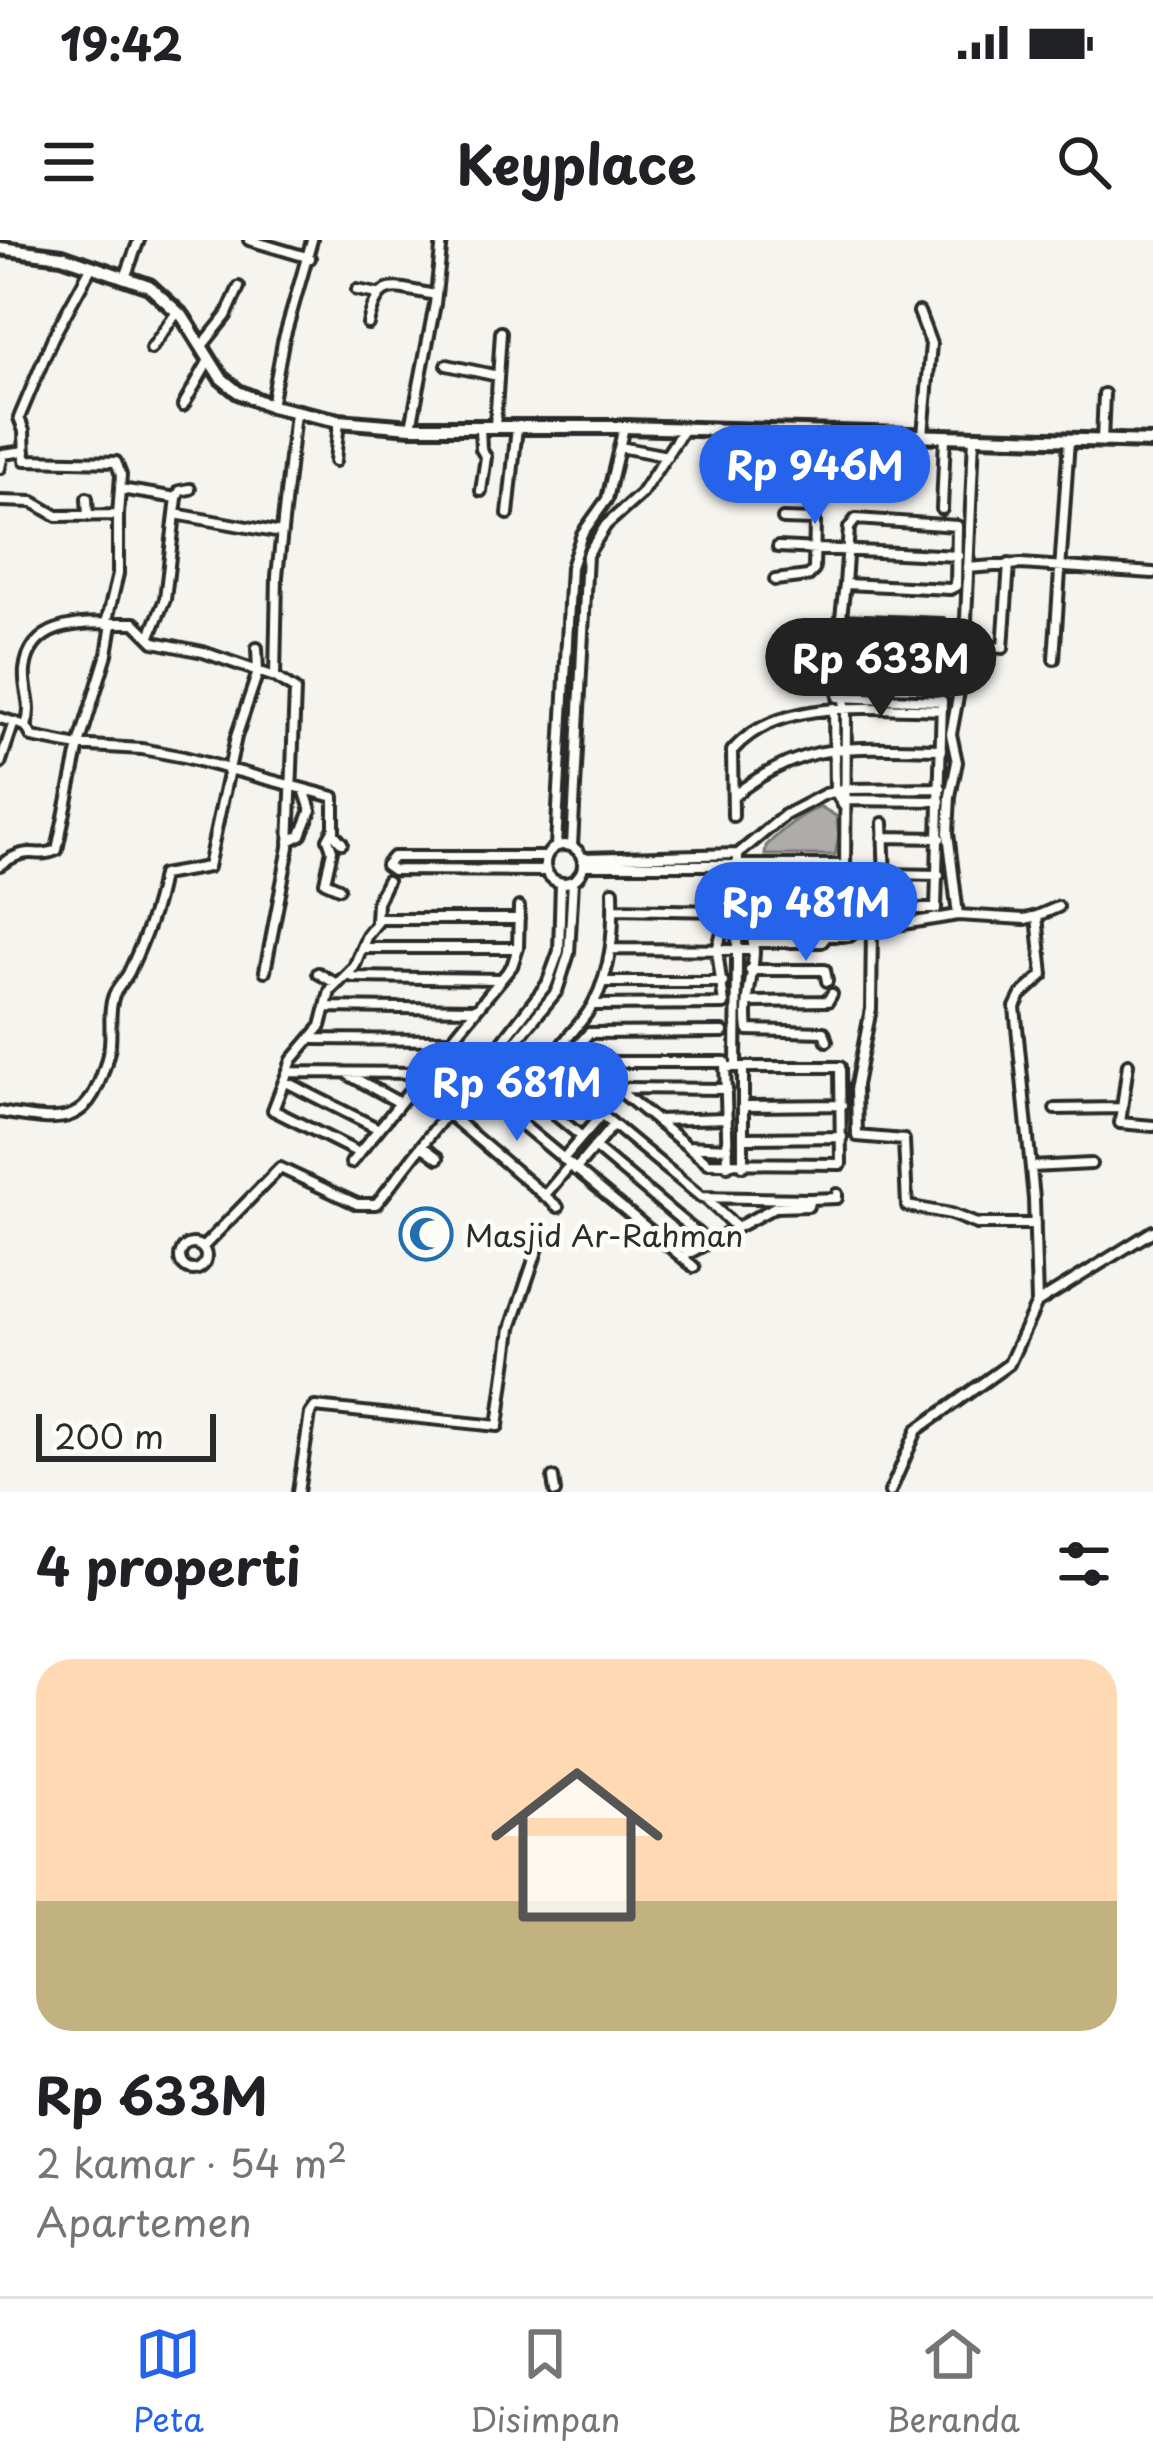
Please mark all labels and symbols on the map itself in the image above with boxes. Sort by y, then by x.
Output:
pin: Rp 946M [704,425,926,527]
pin: Rp 633M [770,618,992,720]
pin: Rp 481M [695,862,917,964]
pin: Rp 681M [406,1042,628,1144]
mosque icon: Masjid Ar-Rahman [398,1206,454,1262]
place label: Masjid Ar-Rahman [465,1212,743,1257]
scale bar [36,1408,216,1461]

